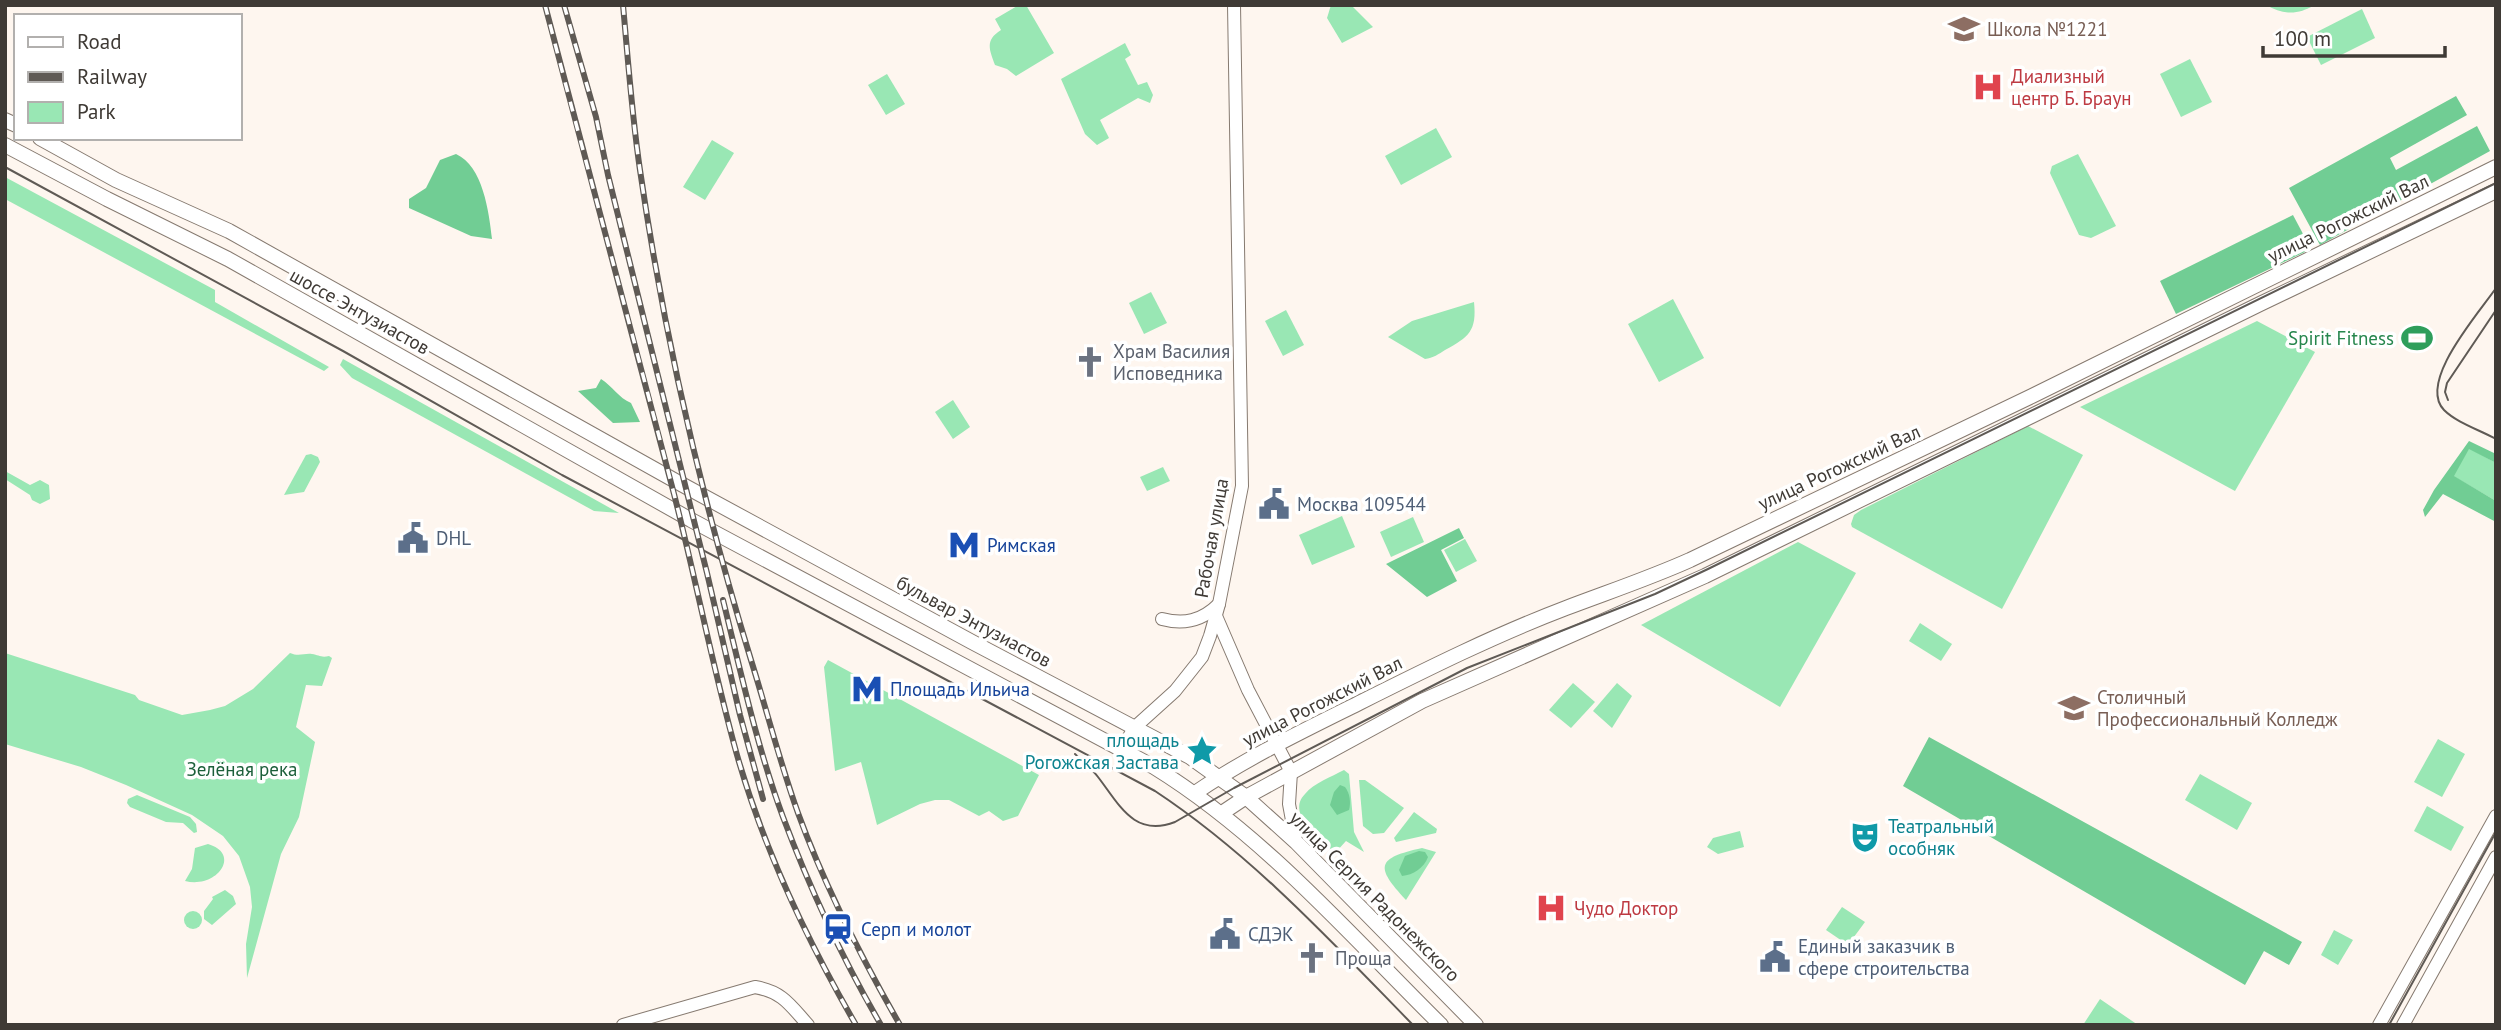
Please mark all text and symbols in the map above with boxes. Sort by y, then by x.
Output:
school or university icon: Школа №1221 [1947,12,1981,46]
legend [14,14,242,140]
scale bar [2263,14,2445,58]
place label: Школа №1221 [1987,17,2108,41]
text: 100 m [2274,25,2331,52]
text: Road [77,28,121,55]
text: Railway [77,63,147,90]
place label: Диализный центр Б. Браун [2011,64,2132,110]
hospital icon: Диализный центр Б. Браун [1971,70,2005,104]
text: Park [77,98,116,125]
street label: улица Рогожский Вал [2264,169,2432,267]
street label: шоссе Энтузиастов [286,263,434,359]
sports icon: Spirit Fitness [2400,321,2434,355]
place label: Spirit Fitness [2288,326,2394,350]
place label: Храм Василия Исповедника [1113,339,1230,385]
church icon: Храм Василия Исповедника [1073,345,1107,379]
street label: улица Рогожский Вал [1754,419,1924,515]
street label: Рабочая улица [1189,476,1233,600]
public building icon: Москва 109544 [1257,487,1291,521]
place label: Москва 109544 [1297,492,1426,516]
public building icon: DHL [396,521,430,555]
place label: DHL [436,526,471,550]
metro station icon: Римская [947,528,981,562]
place label: Римская [987,533,1056,557]
street label: бульвар Энтузиастов [892,570,1056,672]
street label: улица Рогожский Вал [1238,650,1406,752]
metro station icon: Площадь Ильича [850,672,884,706]
place label: Площадь Ильича [890,677,1030,701]
place label: Столичный Профессиональный Колледж [2097,685,2338,731]
school or university icon: Столичный Профессиональный Колледж [2057,691,2091,725]
place label: площадь Рогожская Застава [1025,728,1179,774]
place icon: площадь Рогожская Застава [1185,734,1219,768]
park label: Зелёная река [187,757,297,781]
street label: улица Сергия Радонежского [1285,806,1465,986]
place label: Театральный особняк [1888,814,1994,860]
theatre icon: Театральный особняк [1848,820,1882,854]
hospital icon: Чудо Доктор [1534,891,1568,925]
place label: Чудо Доктор [1574,896,1678,920]
station icon: Серп и молот [821,912,855,946]
place label: Серп и молот [861,917,972,941]
public building icon: СДЭК [1208,917,1242,951]
place label: СДЭК [1248,922,1294,946]
place label: Единый заказчик в сфере строительства [1798,934,1970,980]
public building icon: Единый заказчик в сфере строительства [1758,940,1792,974]
church icon: Проща [1295,941,1329,975]
place label: Проща [1335,946,1392,970]

